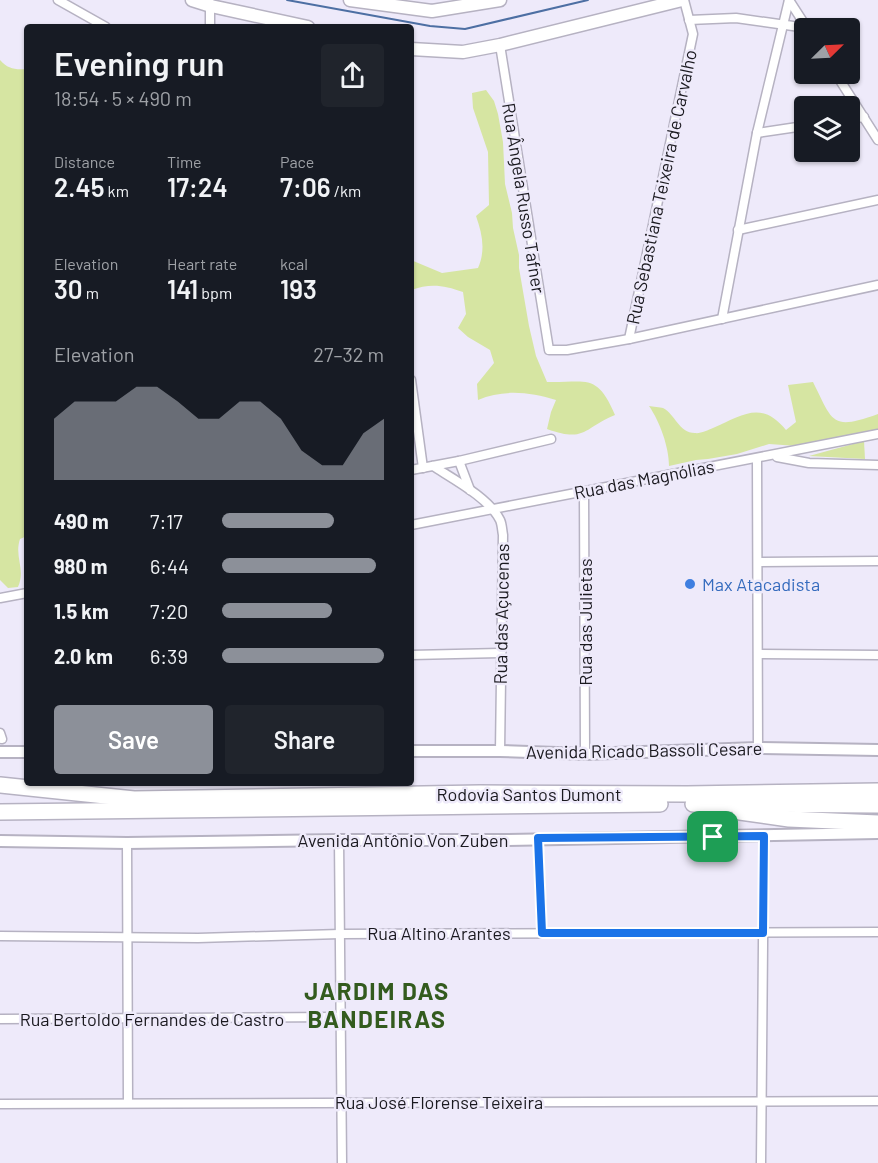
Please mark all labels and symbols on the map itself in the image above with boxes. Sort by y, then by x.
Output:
north arrow [794,18,860,84]
street label: Rua Sebastiana Teixeira de Carvalho [621,48,701,326]
street label: Rua Ângela Russo Tafner [498,101,550,295]
street label: Rua das Magnólias [572,455,716,503]
street label: Rua das Açucenas [489,543,513,685]
street label: Rua das Julietas [574,558,596,686]
place label: Max Atacadista [702,573,820,595]
marker: Max Atacadista [683,577,697,591]
street label: Avenida Ricado Bassoli Cesare [526,737,762,763]
street label: Rodovia Santos Dumont [436,783,622,805]
pin [687,811,738,862]
street label: Avenida Antônio Von Zuben [298,829,508,851]
street label: Rua Altino Arantes [367,922,511,944]
district label: JARDIM DAS BANDEIRAS [304,976,450,1033]
street label: Rua Bertoldo Fernandes de Castro [20,1008,284,1030]
street label: Rua José Florense Teixeira [335,1091,543,1113]

